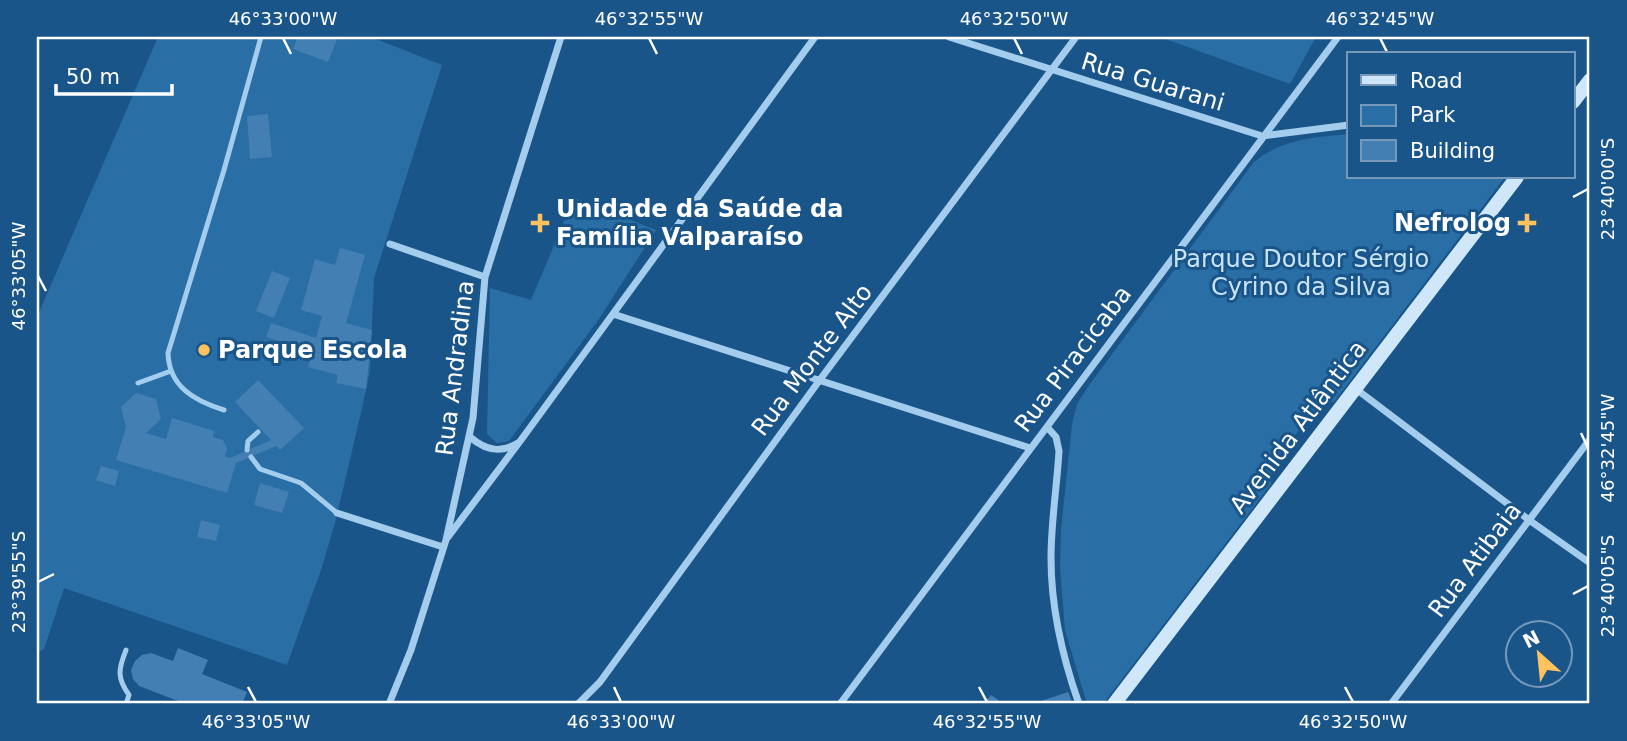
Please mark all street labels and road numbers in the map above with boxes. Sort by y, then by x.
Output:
street label: Rua Guarani [1078,47,1228,117]
street label: Rua Andradina [430,279,480,457]
street label: Rua Monte Alto [746,279,878,441]
street label: Rua Piracicaba [1009,280,1137,438]
street label: Avenida Atlântica [1224,335,1372,519]
street label: Rua Atibaia [1423,497,1527,623]

